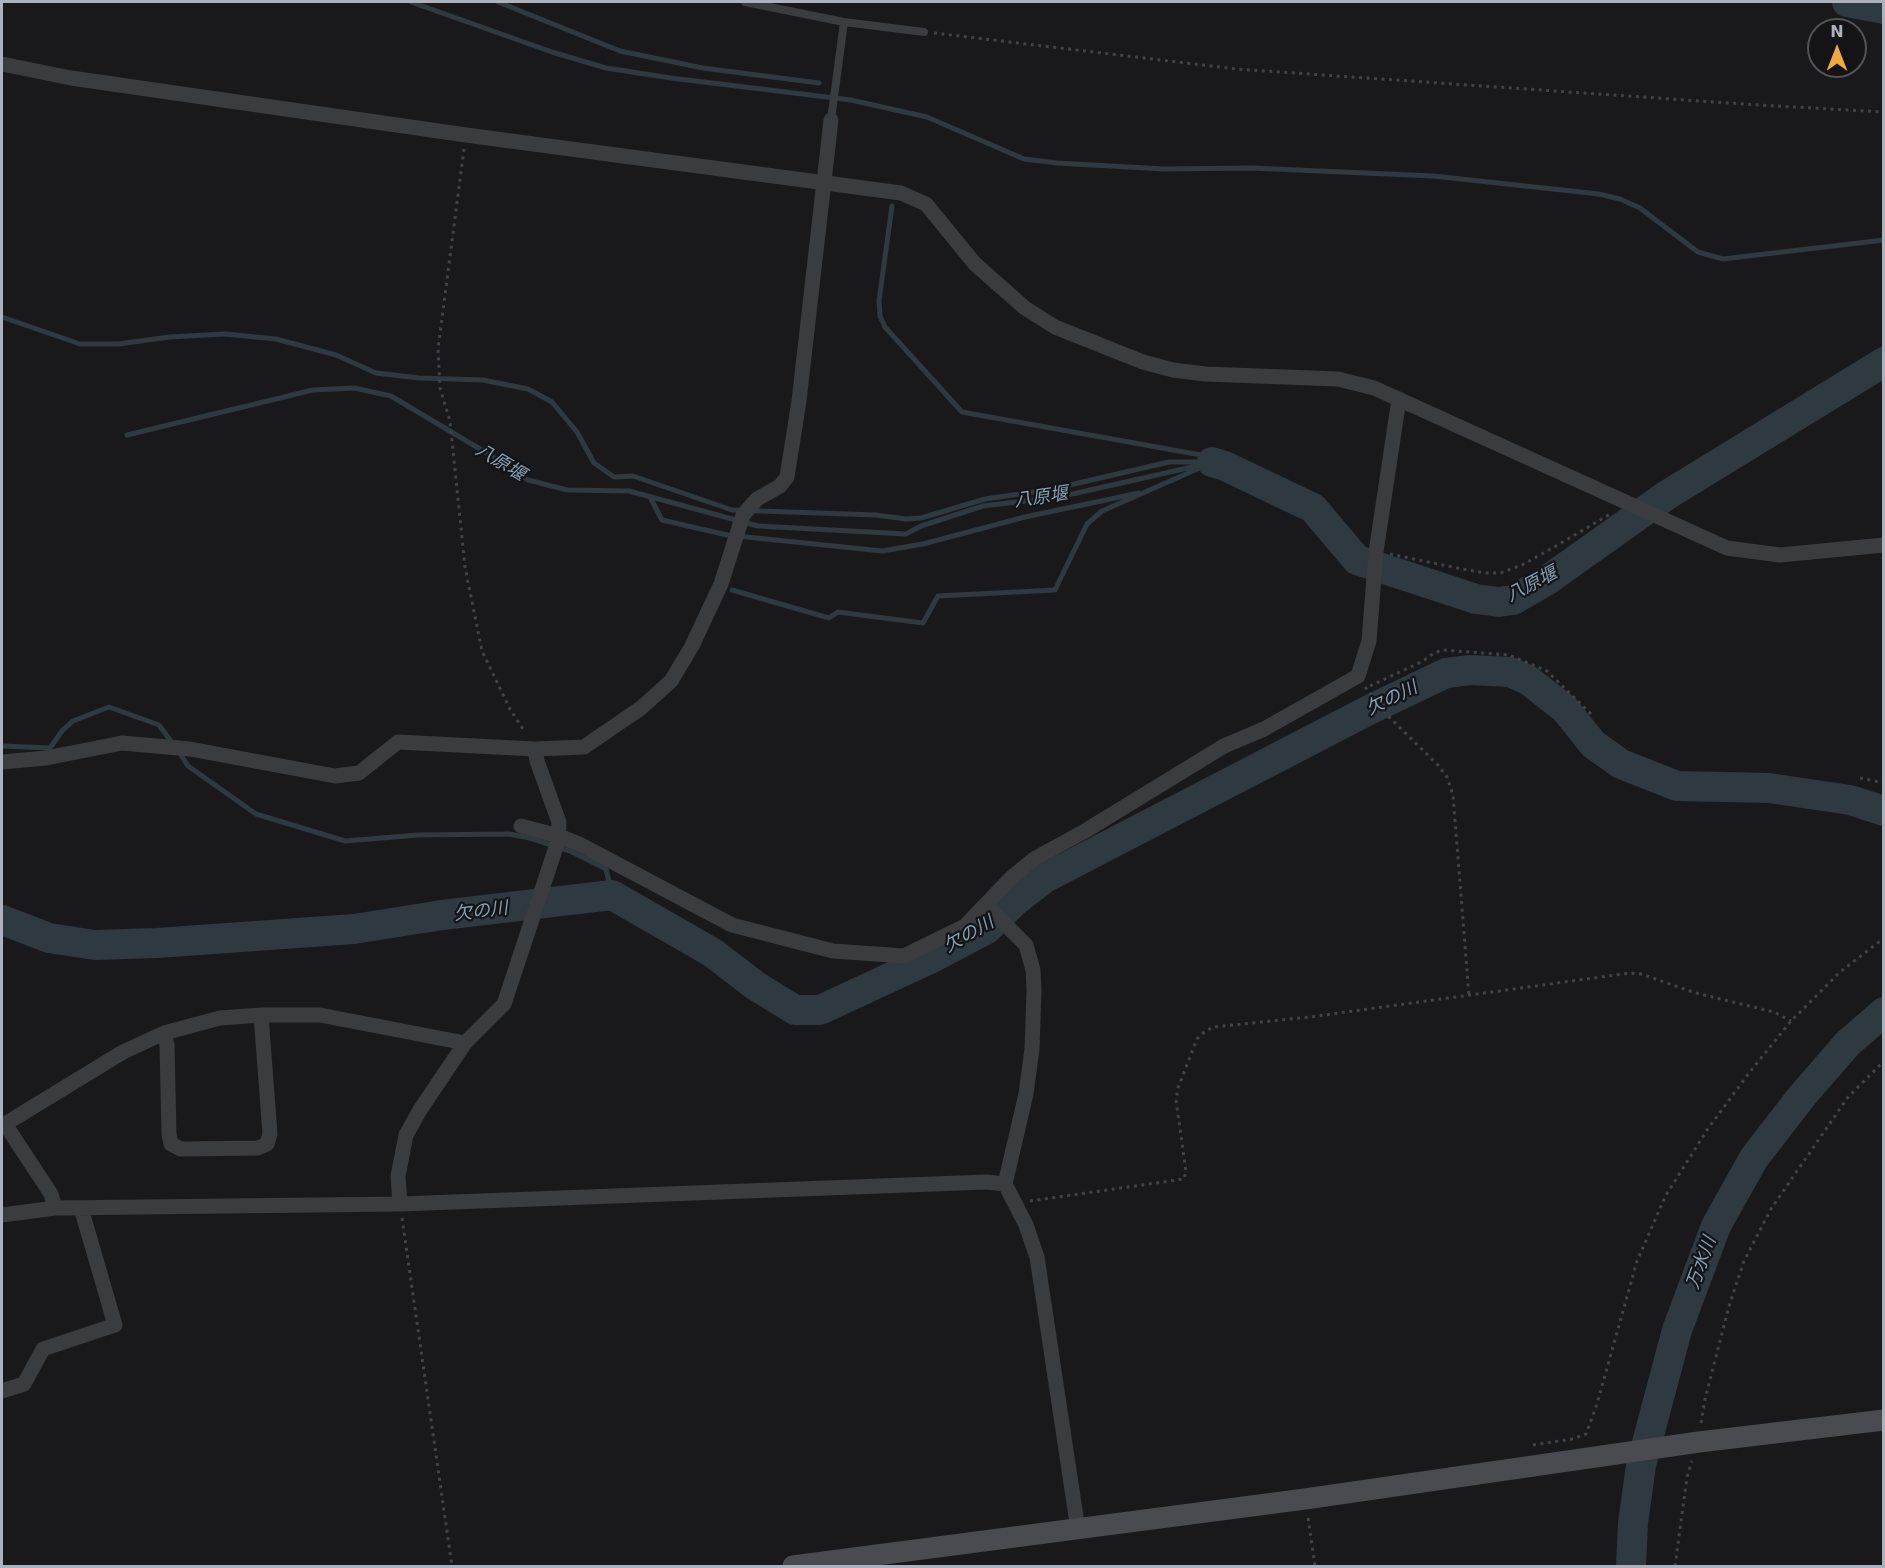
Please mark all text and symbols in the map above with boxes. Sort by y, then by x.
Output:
north arrow [1807,18,1867,78]
text: N [1830,22,1844,41]
water label: 八原堰 [471,440,529,486]
water label: 八原堰 [1013,484,1069,512]
water label: 八原堰 [1503,563,1561,607]
water label: 欠の川 [1363,677,1421,721]
water label: 欠の川 [453,898,509,926]
water label: 欠の川 [940,912,998,958]
water label: 万水川 [1683,1234,1721,1292]

